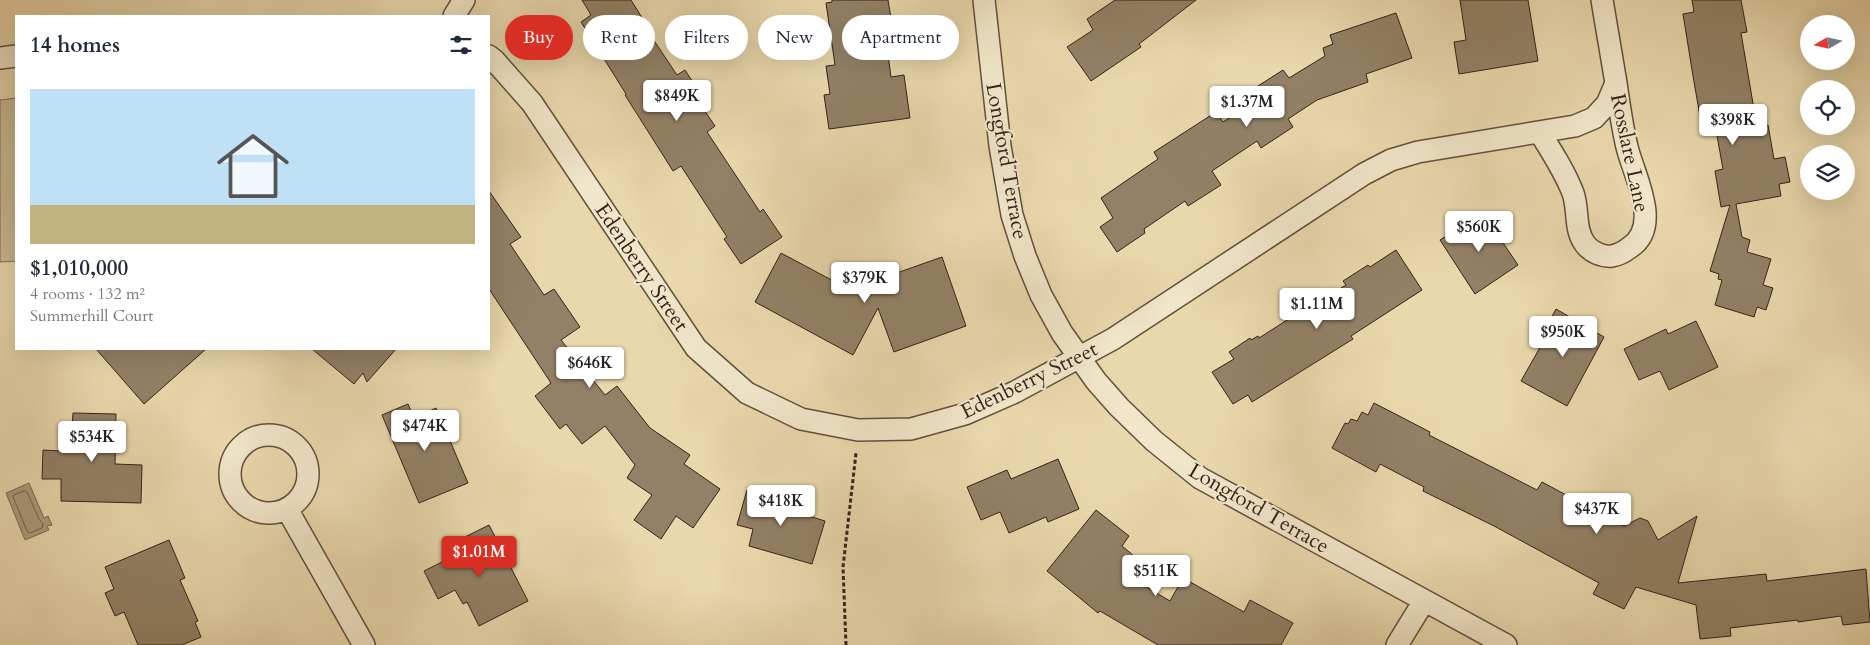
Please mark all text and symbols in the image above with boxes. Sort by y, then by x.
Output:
chip: Buy [505,15,573,60]
chip: Rent [583,15,655,60]
chip: Filters [665,15,748,60]
chip: New [758,15,832,60]
chip: Apartment [842,15,959,60]
north arrow [1800,15,1855,70]
map controls [1800,15,1855,200]
text: 14 homes [30,31,120,60]
icon: filters [447,31,475,59]
pin: $849K [642,80,712,122]
button: locate [1800,80,1855,135]
street label: Longford Terrace [978,81,1035,242]
text: $849K [654,85,700,107]
pin: $1.37M [1206,86,1288,128]
text: $1.37M [1221,91,1273,113]
street label: Rosslare Lane [1603,91,1656,215]
pin: $398K [1698,104,1768,146]
text: $398K [1710,109,1756,131]
icon: home [208,121,298,211]
button: layers [1800,145,1855,200]
street label: Edenberry Street [588,197,695,337]
pin: $560K [1444,210,1514,253]
text: $560K [1456,216,1502,238]
text: $1,010,000 [30,254,128,283]
pin: $379K [830,262,900,304]
text: $379K [842,267,888,289]
text: 4 rooms · 132 m² [30,283,145,305]
pin: $1.11M [1276,288,1358,330]
text: $1.11M [1291,293,1343,315]
text: Summerhill Court [30,305,153,327]
pin: $950K [1528,316,1598,358]
text: $950K [1540,321,1586,343]
street label: Edenberry Street [956,335,1103,426]
pin: $646K [555,346,625,389]
text: $646K [567,352,613,374]
pin: $474K [390,410,460,452]
text: $474K [402,415,448,437]
pin: $534K [57,420,127,463]
text: $534K [69,426,115,448]
street label: Longford Terrace [1183,456,1335,561]
pin: $418K [746,484,816,527]
text: $418K [758,490,804,512]
pin: $437K [1562,492,1632,535]
text: $437K [1574,498,1620,520]
pin: $1.01M [438,536,520,578]
text: $1.01M [453,541,505,563]
pin: $511K [1121,554,1191,597]
text: $511K [1133,560,1179,582]

